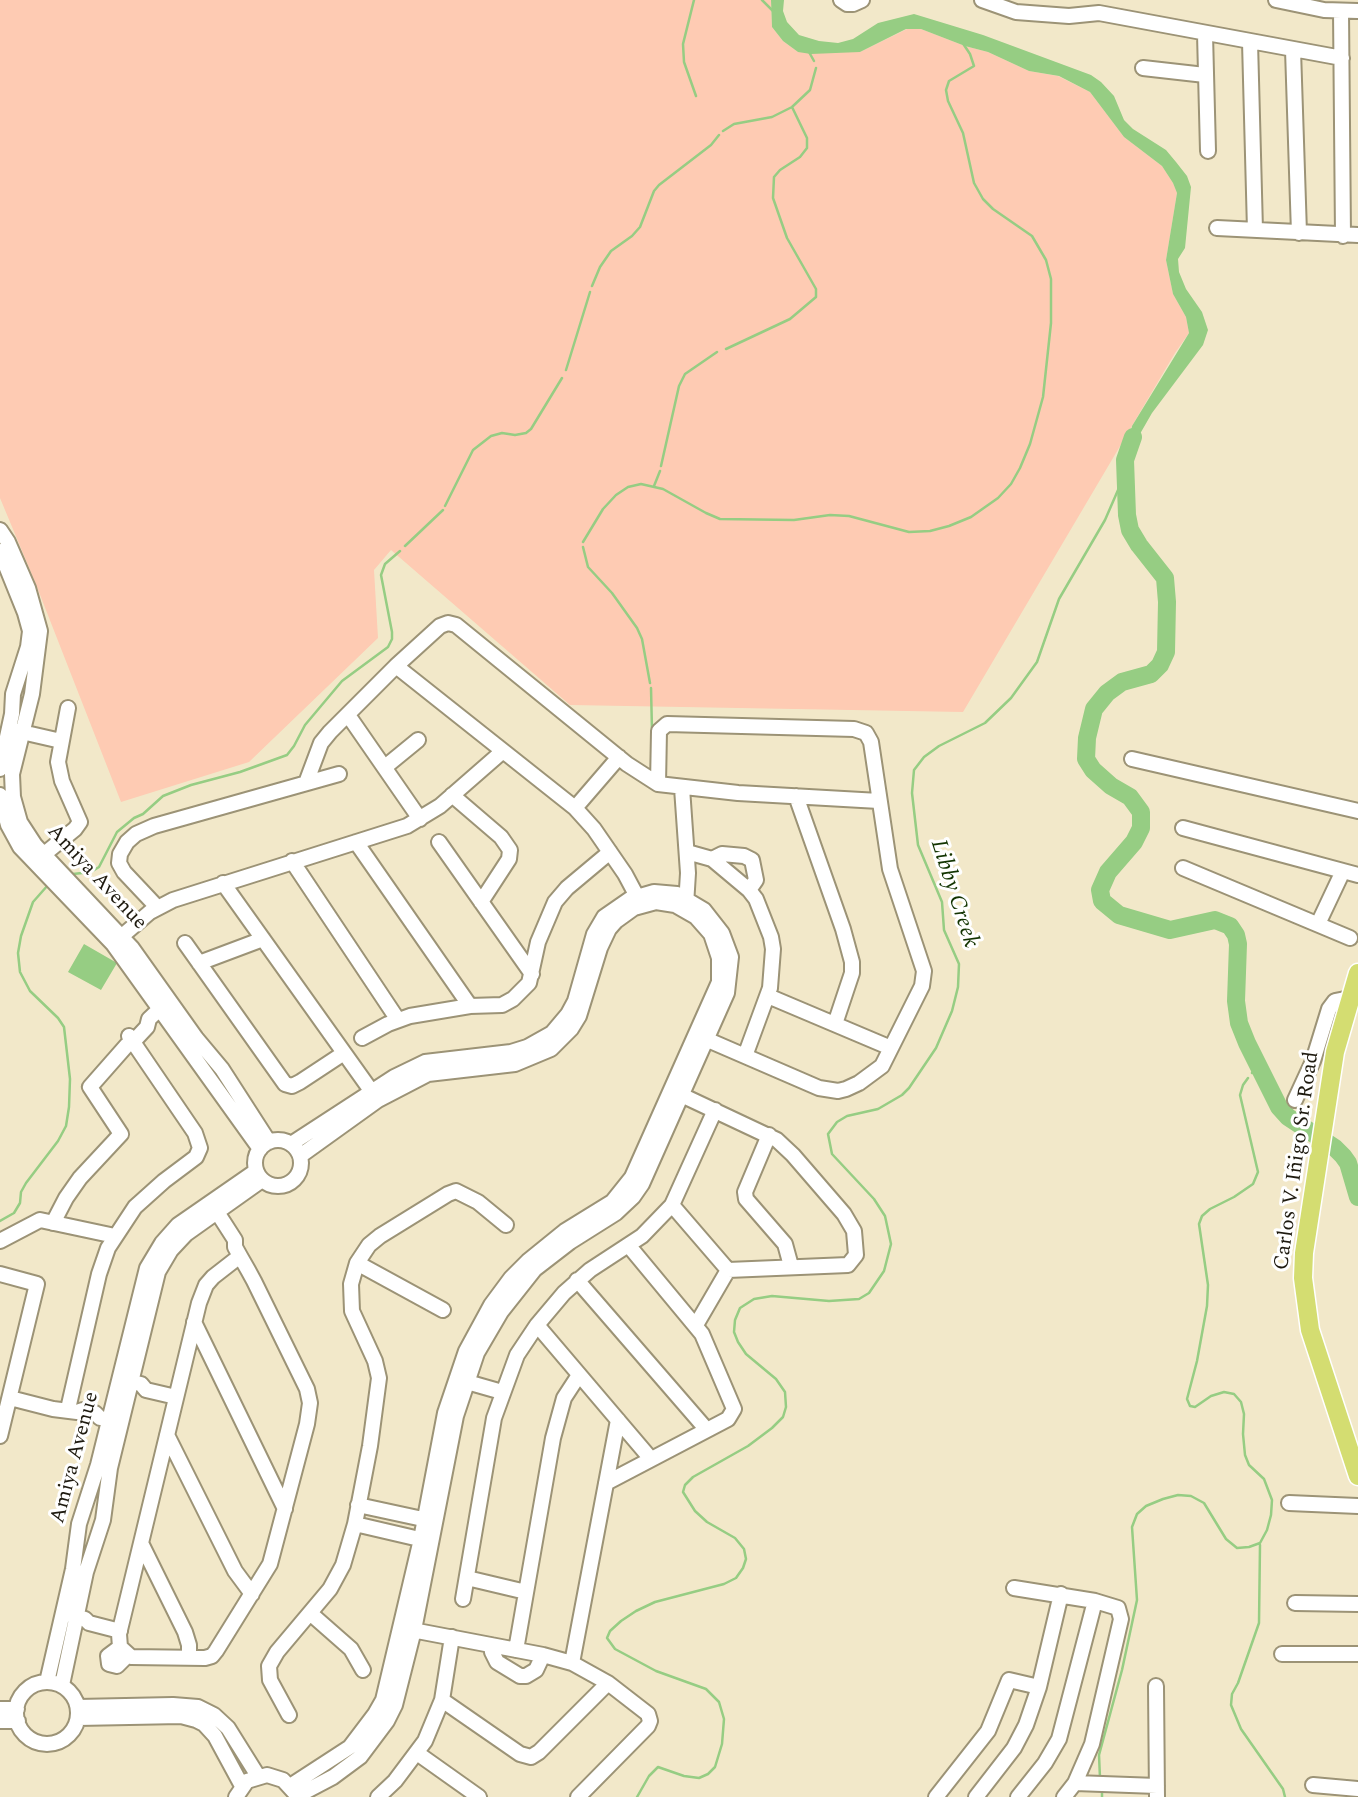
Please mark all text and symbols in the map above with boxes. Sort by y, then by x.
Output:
street label: Amiya Avenue [41,820,151,936]
water label: Libby Creek [923,836,983,952]
street label: Carlos V. Iñigo Sr. Road [1270,1050,1326,1272]
street label: Amiya Avenue [46,1389,106,1527]

